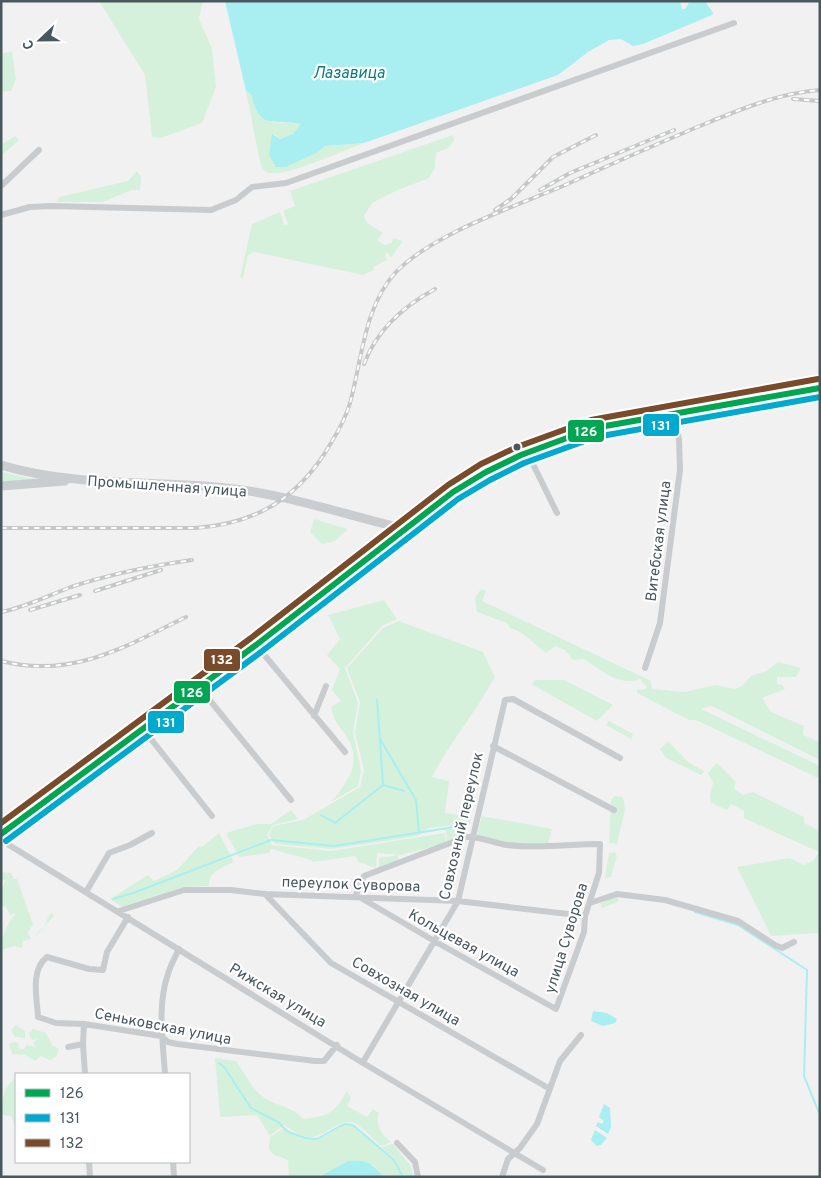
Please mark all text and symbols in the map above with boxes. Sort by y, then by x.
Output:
north arrow [15,15,65,65]
text: С [20,37,39,52]
water label: Лазавица [313,64,386,84]
line badge: 131 [642,413,680,437]
text: 131 [651,418,671,435]
line badge: 126 [567,419,605,443]
text: 126 [575,424,597,441]
unlabelled marker [512,442,522,452]
street label: Промышленная улица [86,472,247,503]
street label: Витебская улица [643,480,676,603]
line badge: 132 [203,648,241,672]
text: 132 [211,652,233,669]
line badge: 126 [173,680,211,704]
text: 126 [181,685,203,702]
line badge: 131 [147,710,185,734]
text: 131 [156,715,176,732]
street label: Совхозный переулок [436,750,489,902]
street label: переулок Суворова [281,874,421,897]
street label: улица Суворова [542,881,593,996]
street label: Кольцевая улица [404,906,522,983]
street label: Совхозная улица [347,953,463,1031]
street label: Рижская улица [225,960,329,1033]
street label: Сеньковская улица [93,1005,233,1050]
legend [15,1073,190,1163]
text: 126 [60,1085,84,1104]
text: 131 [60,1110,80,1129]
text: 132 [60,1135,84,1154]

